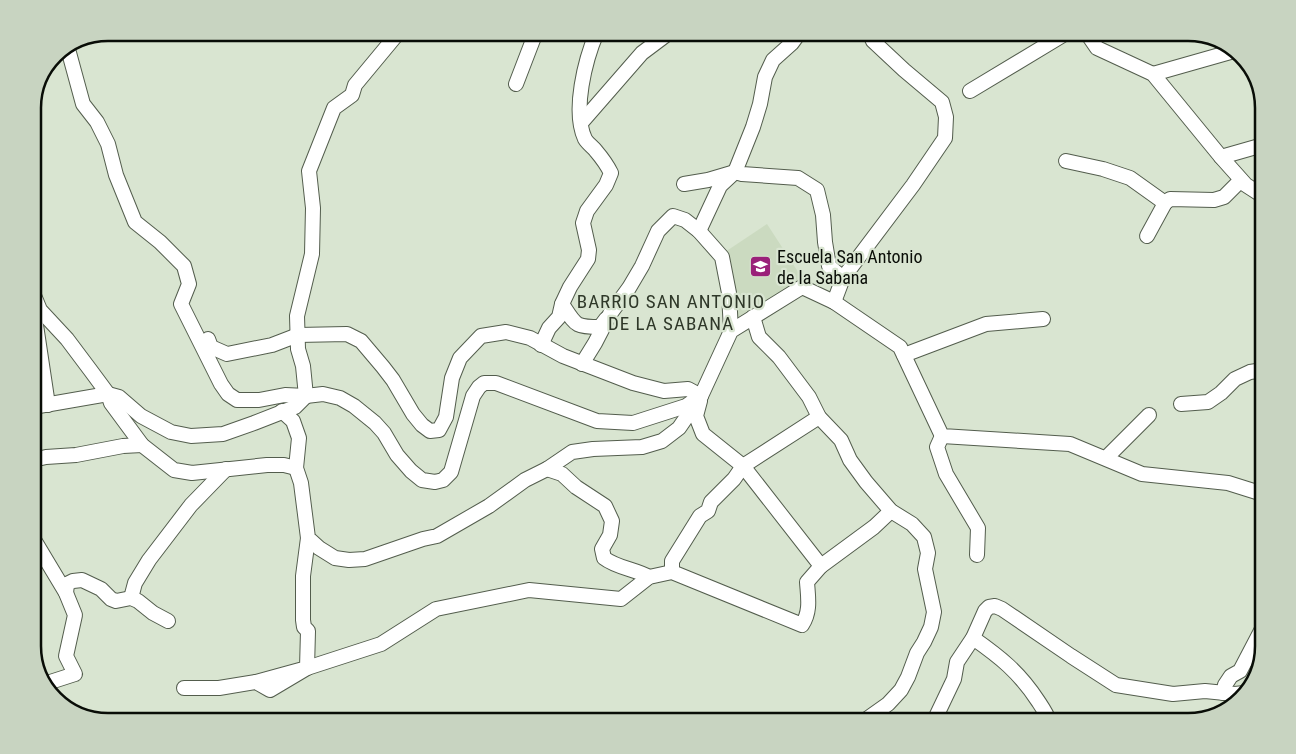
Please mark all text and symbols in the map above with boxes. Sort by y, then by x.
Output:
place label: Escuela San Antonio de la Sabana [777,246,922,288]
school or university icon: Escuela San Antonio de la Sabana [749,255,773,279]
district label: BARRIO SAN ANTONIO DE LA SABANA [577,290,765,335]

